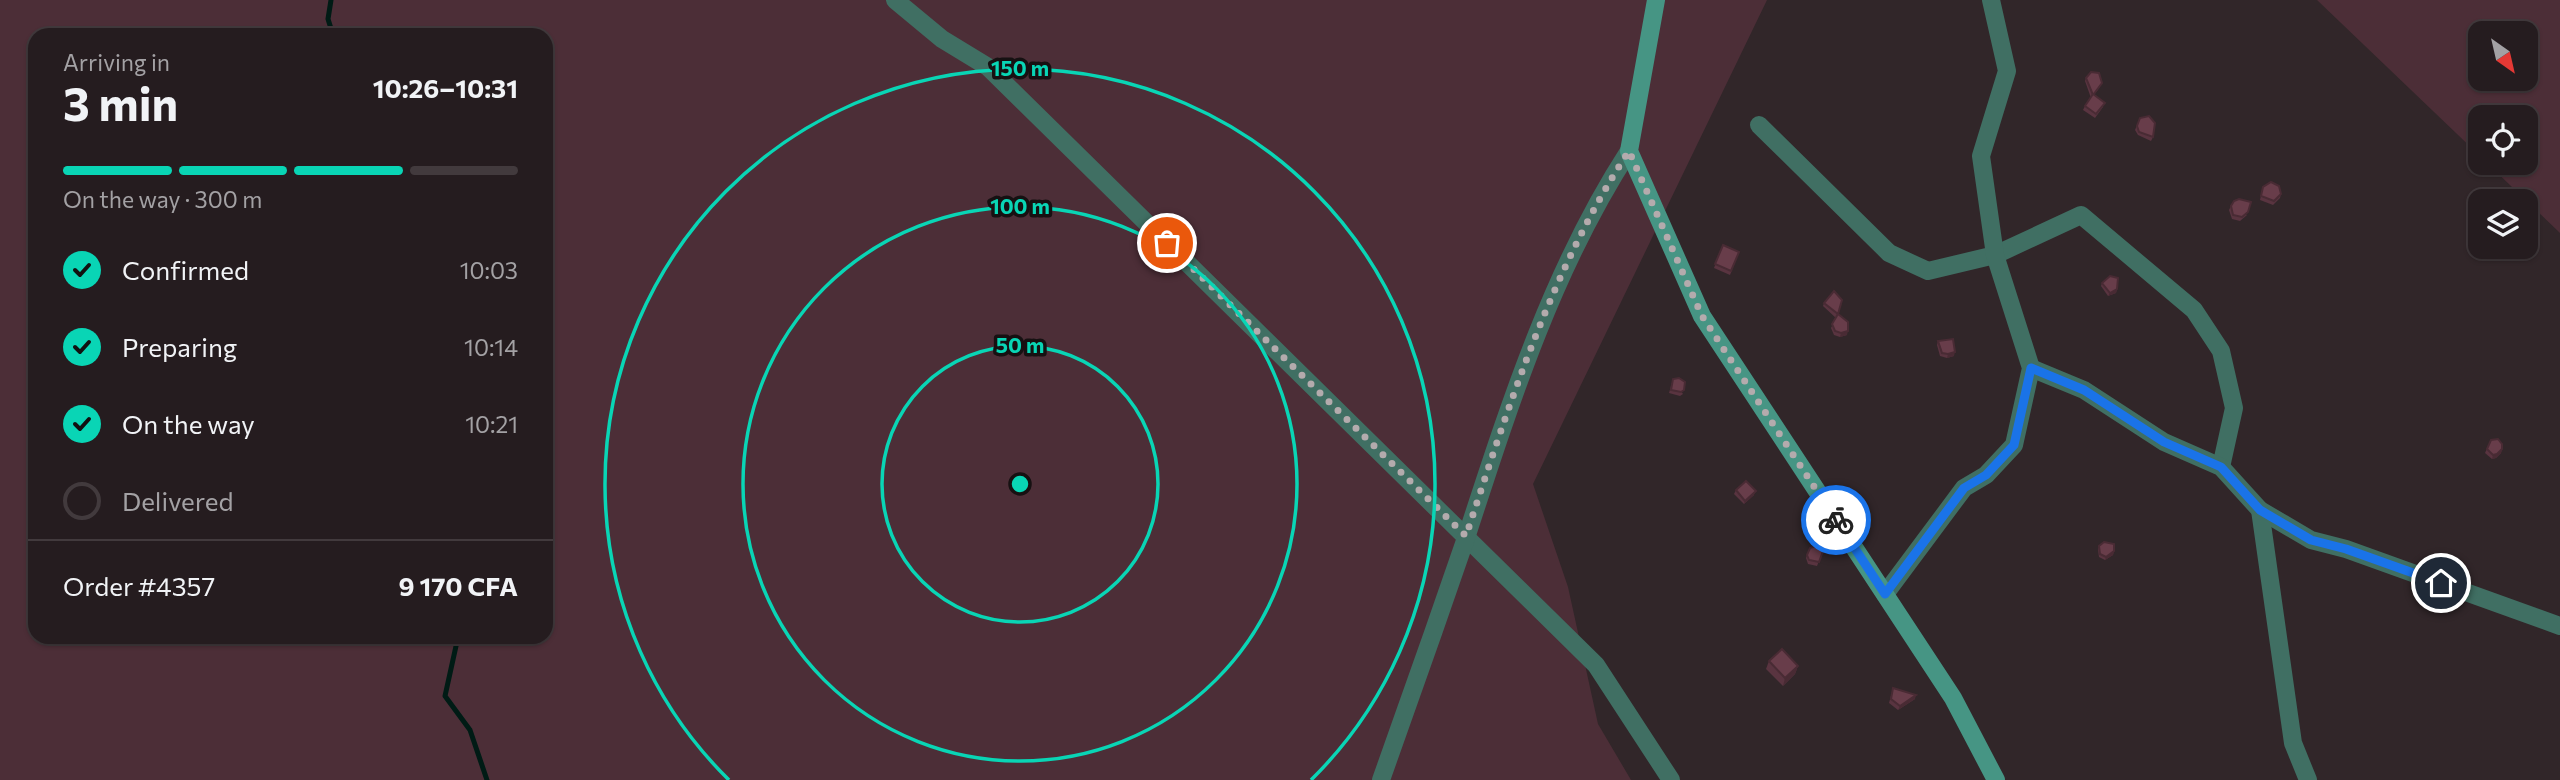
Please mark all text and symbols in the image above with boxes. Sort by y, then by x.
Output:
north arrow [2468,21,2538,91]
map controls [2468,21,2538,259]
text: Arriving in [63,48,170,76]
text: 150 m [991,55,1049,80]
text: 10:26–10:31 [373,72,518,103]
text: 3 min [63,74,178,130]
button: locate [2468,105,2538,175]
text: On the way · 300 m [63,185,262,213]
button: layers [2468,189,2538,259]
text: 100 m [990,193,1050,218]
pin [1137,213,1197,273]
icon: bag [1148,224,1186,262]
icon: check [63,251,101,289]
text: Confirmed [122,254,249,285]
text: 10:03 [460,256,518,284]
icon: check [63,328,101,366]
text: Preparing [122,331,237,362]
text: 50 m [996,332,1044,357]
text: 10:14 [464,333,518,361]
icon: check [63,405,101,443]
text: On the way [122,408,255,439]
text: 10:21 [465,410,518,438]
centre of rings [1008,472,1032,496]
text: Delivered [122,485,233,516]
courier [1801,485,1871,555]
icon: bike [1817,501,1855,539]
pin [2411,553,2471,613]
icon: home [2422,564,2460,602]
text: Order #4357 [63,570,215,601]
text: 9 170 CFA [398,570,518,601]

